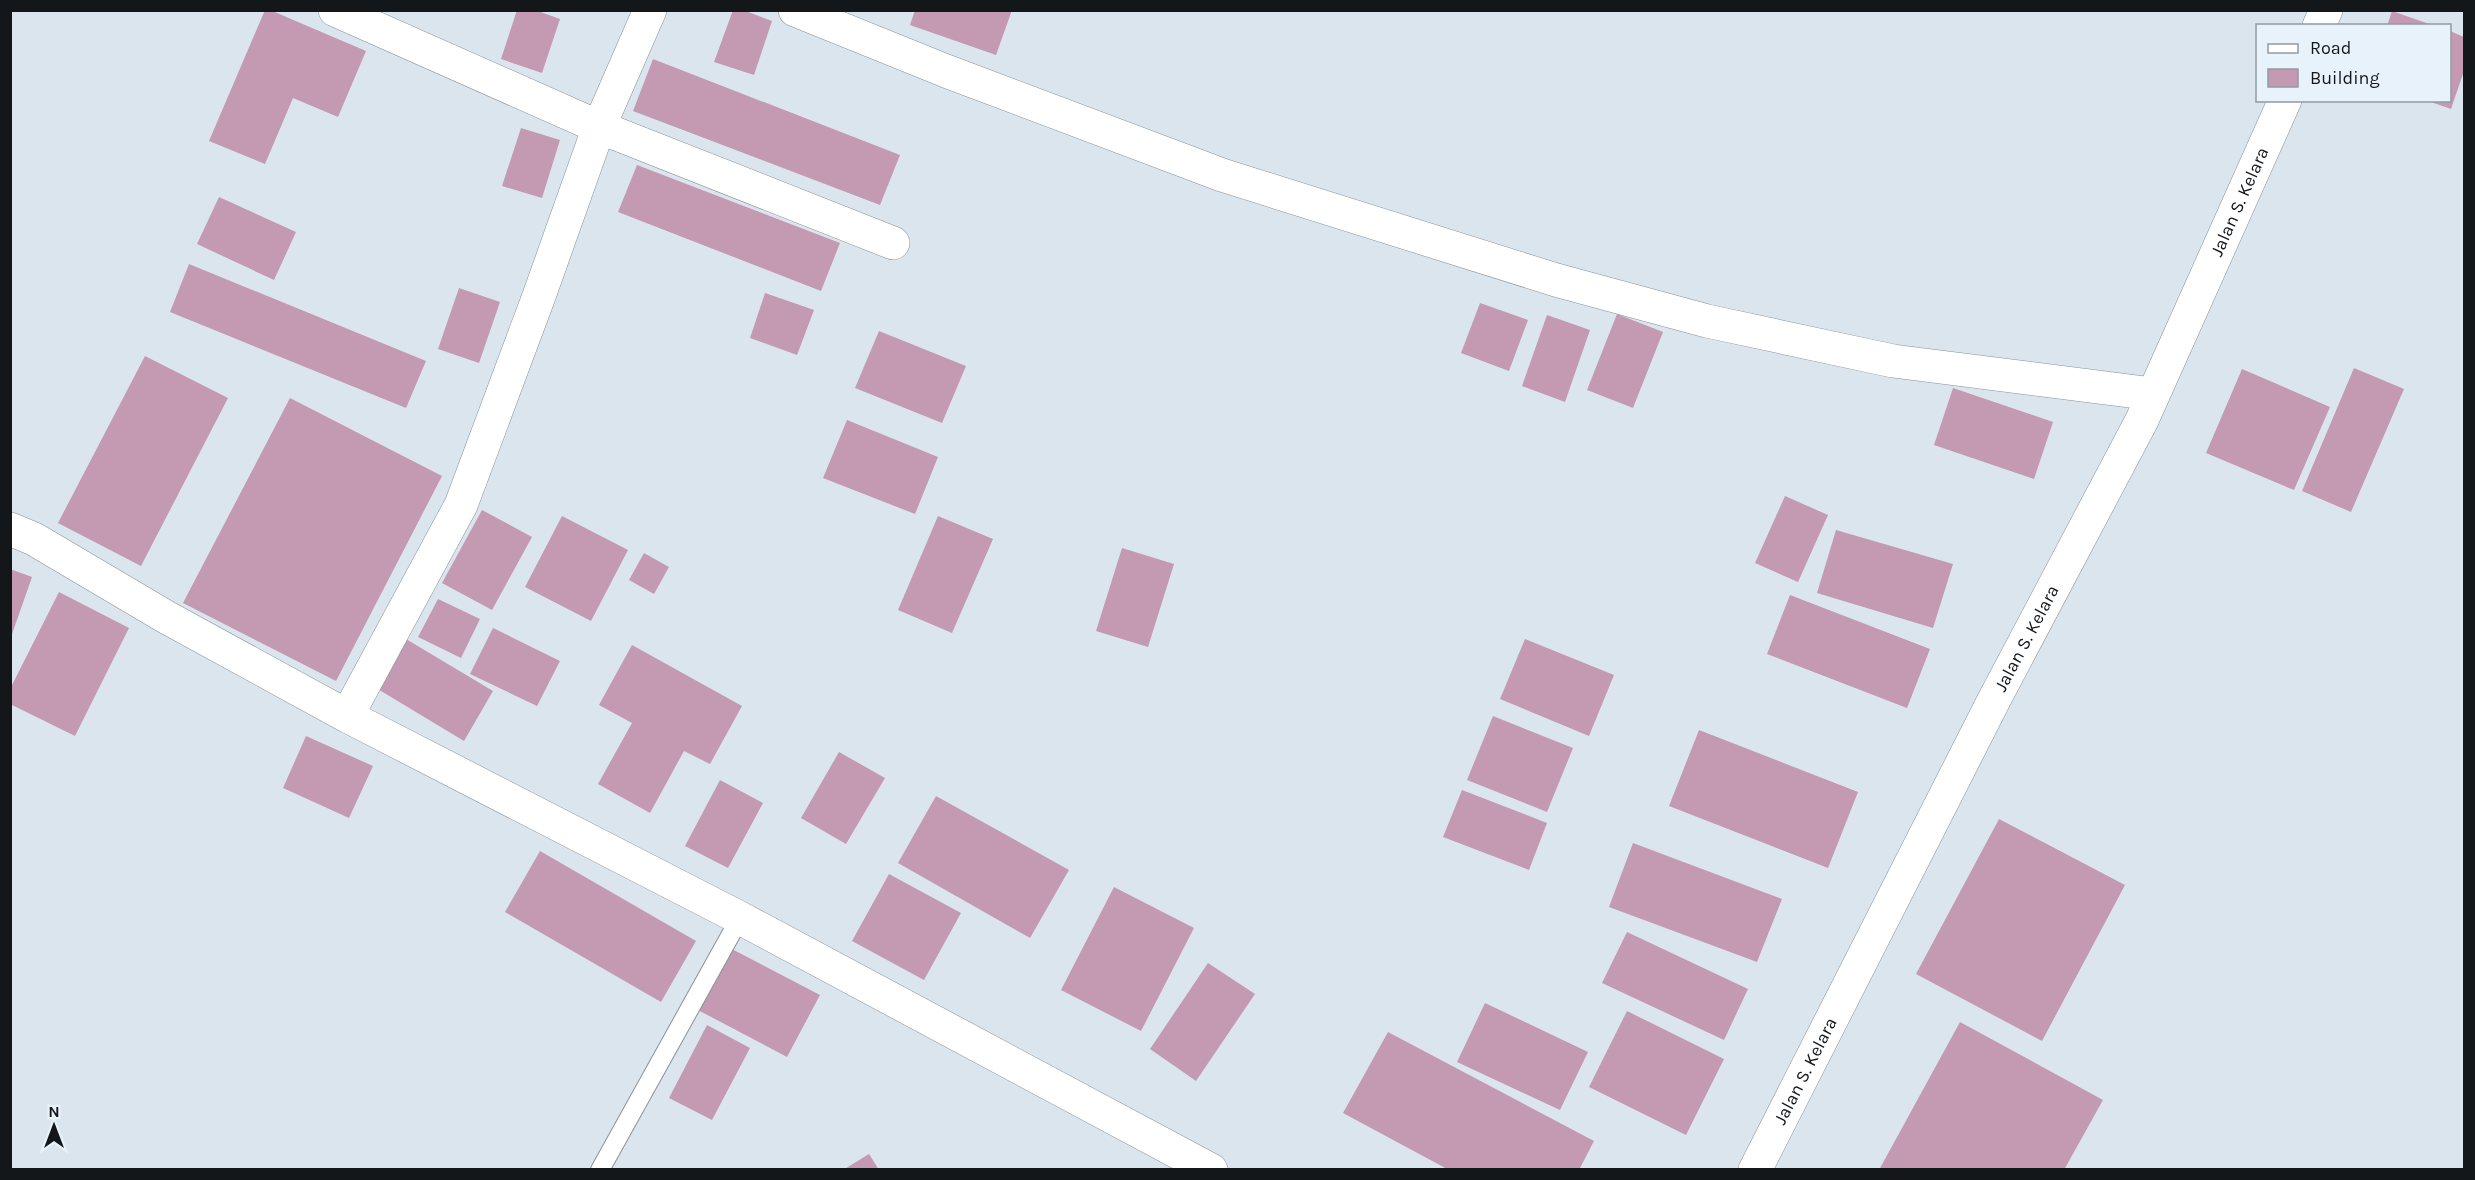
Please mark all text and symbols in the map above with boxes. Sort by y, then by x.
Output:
legend [2256,24,2451,102]
text: Road [2310,37,2351,59]
text: Building [2310,67,2380,89]
street label: Jalan S. Kelara [2206,144,2273,260]
street label: Jalan S. Kelara [1989,581,2064,695]
street label: Jalan S. Kelara [1769,1014,1842,1128]
north arrow [24,1096,84,1156]
text: N [48,1102,60,1121]

